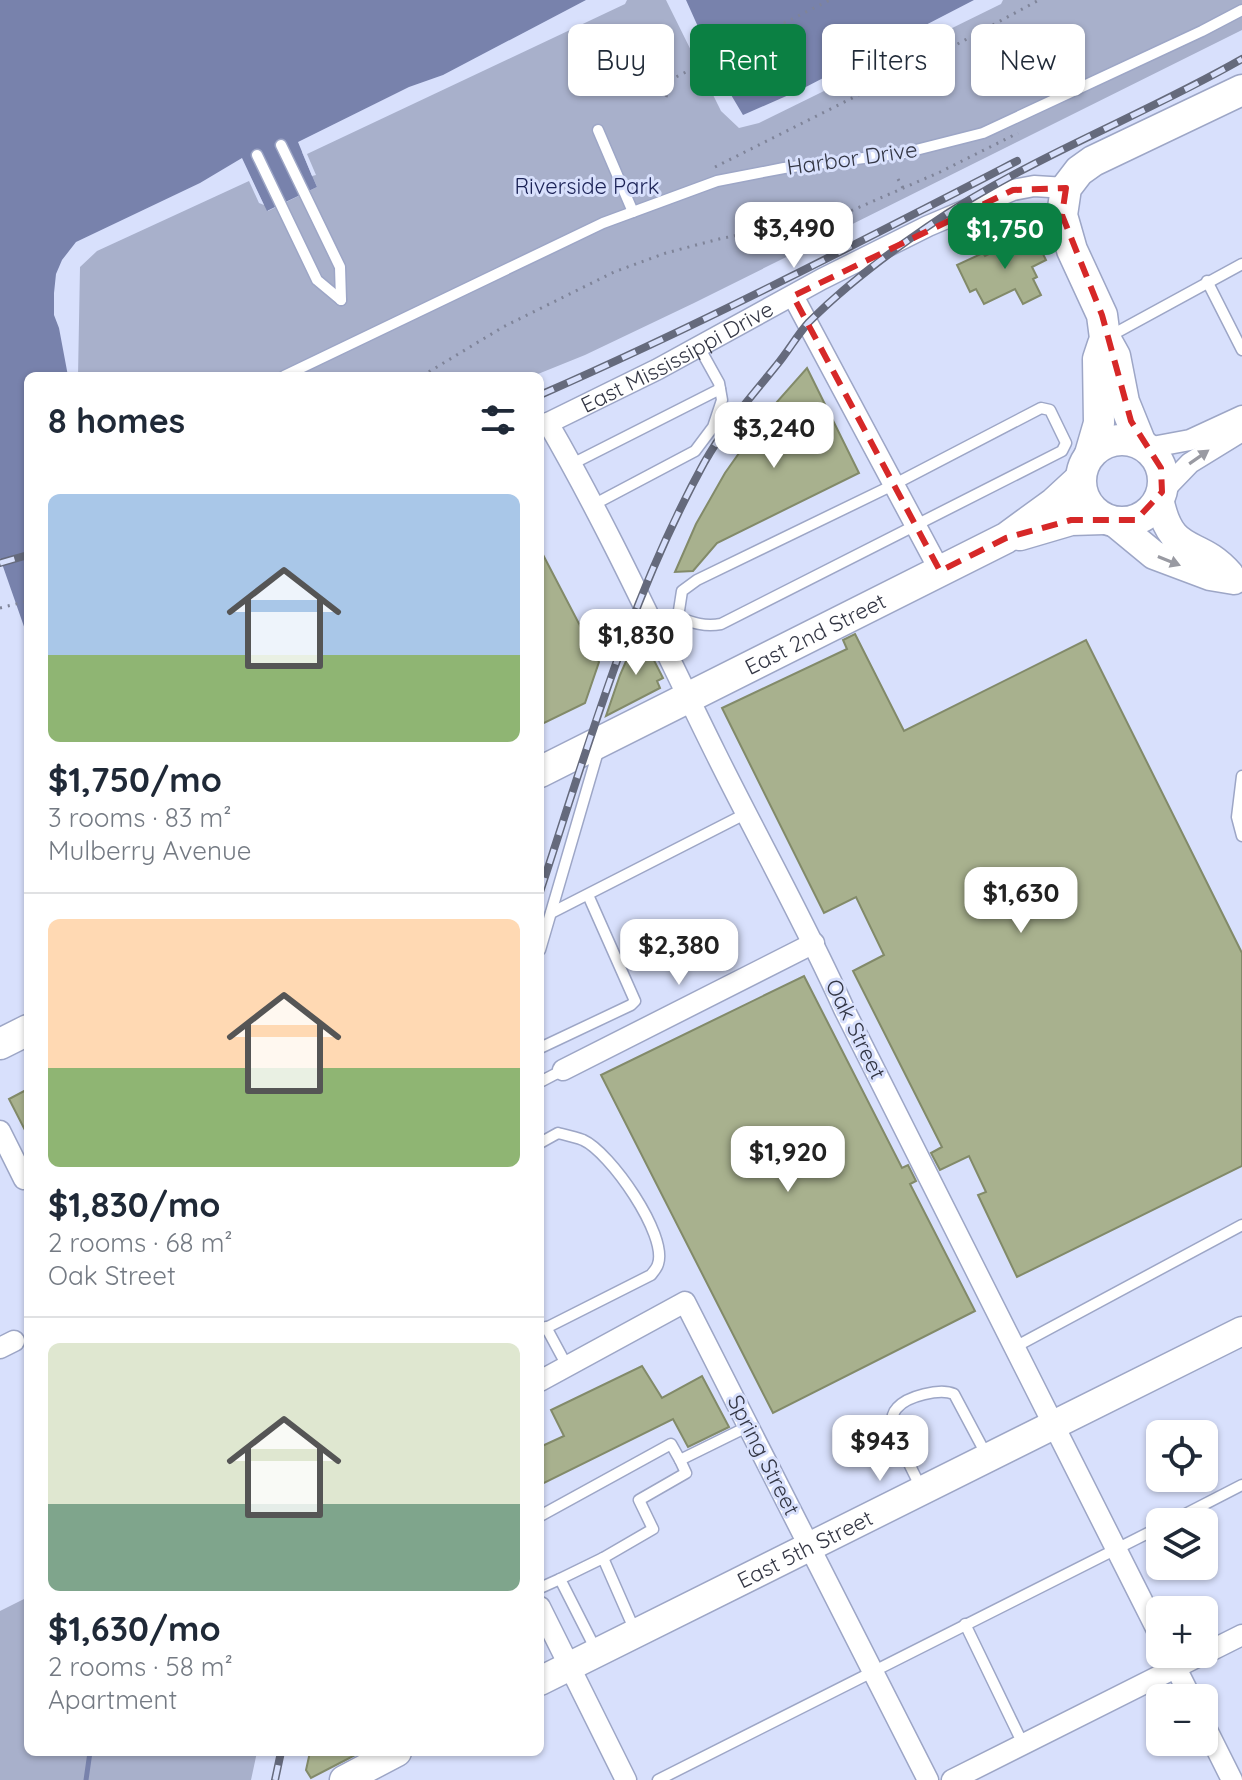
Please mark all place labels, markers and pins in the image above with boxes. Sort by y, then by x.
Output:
pin: $3,490 [729,202,859,270]
pin: $1,750 [940,203,1070,271]
pin: $3,240 [709,402,839,470]
pin: $1,830 [571,609,701,677]
pin: $1,630 [956,867,1086,935]
pin: $2,380 [614,919,744,987]
pin: $1,920 [723,1126,853,1194]
pin: $943 [833,1415,927,1483]

